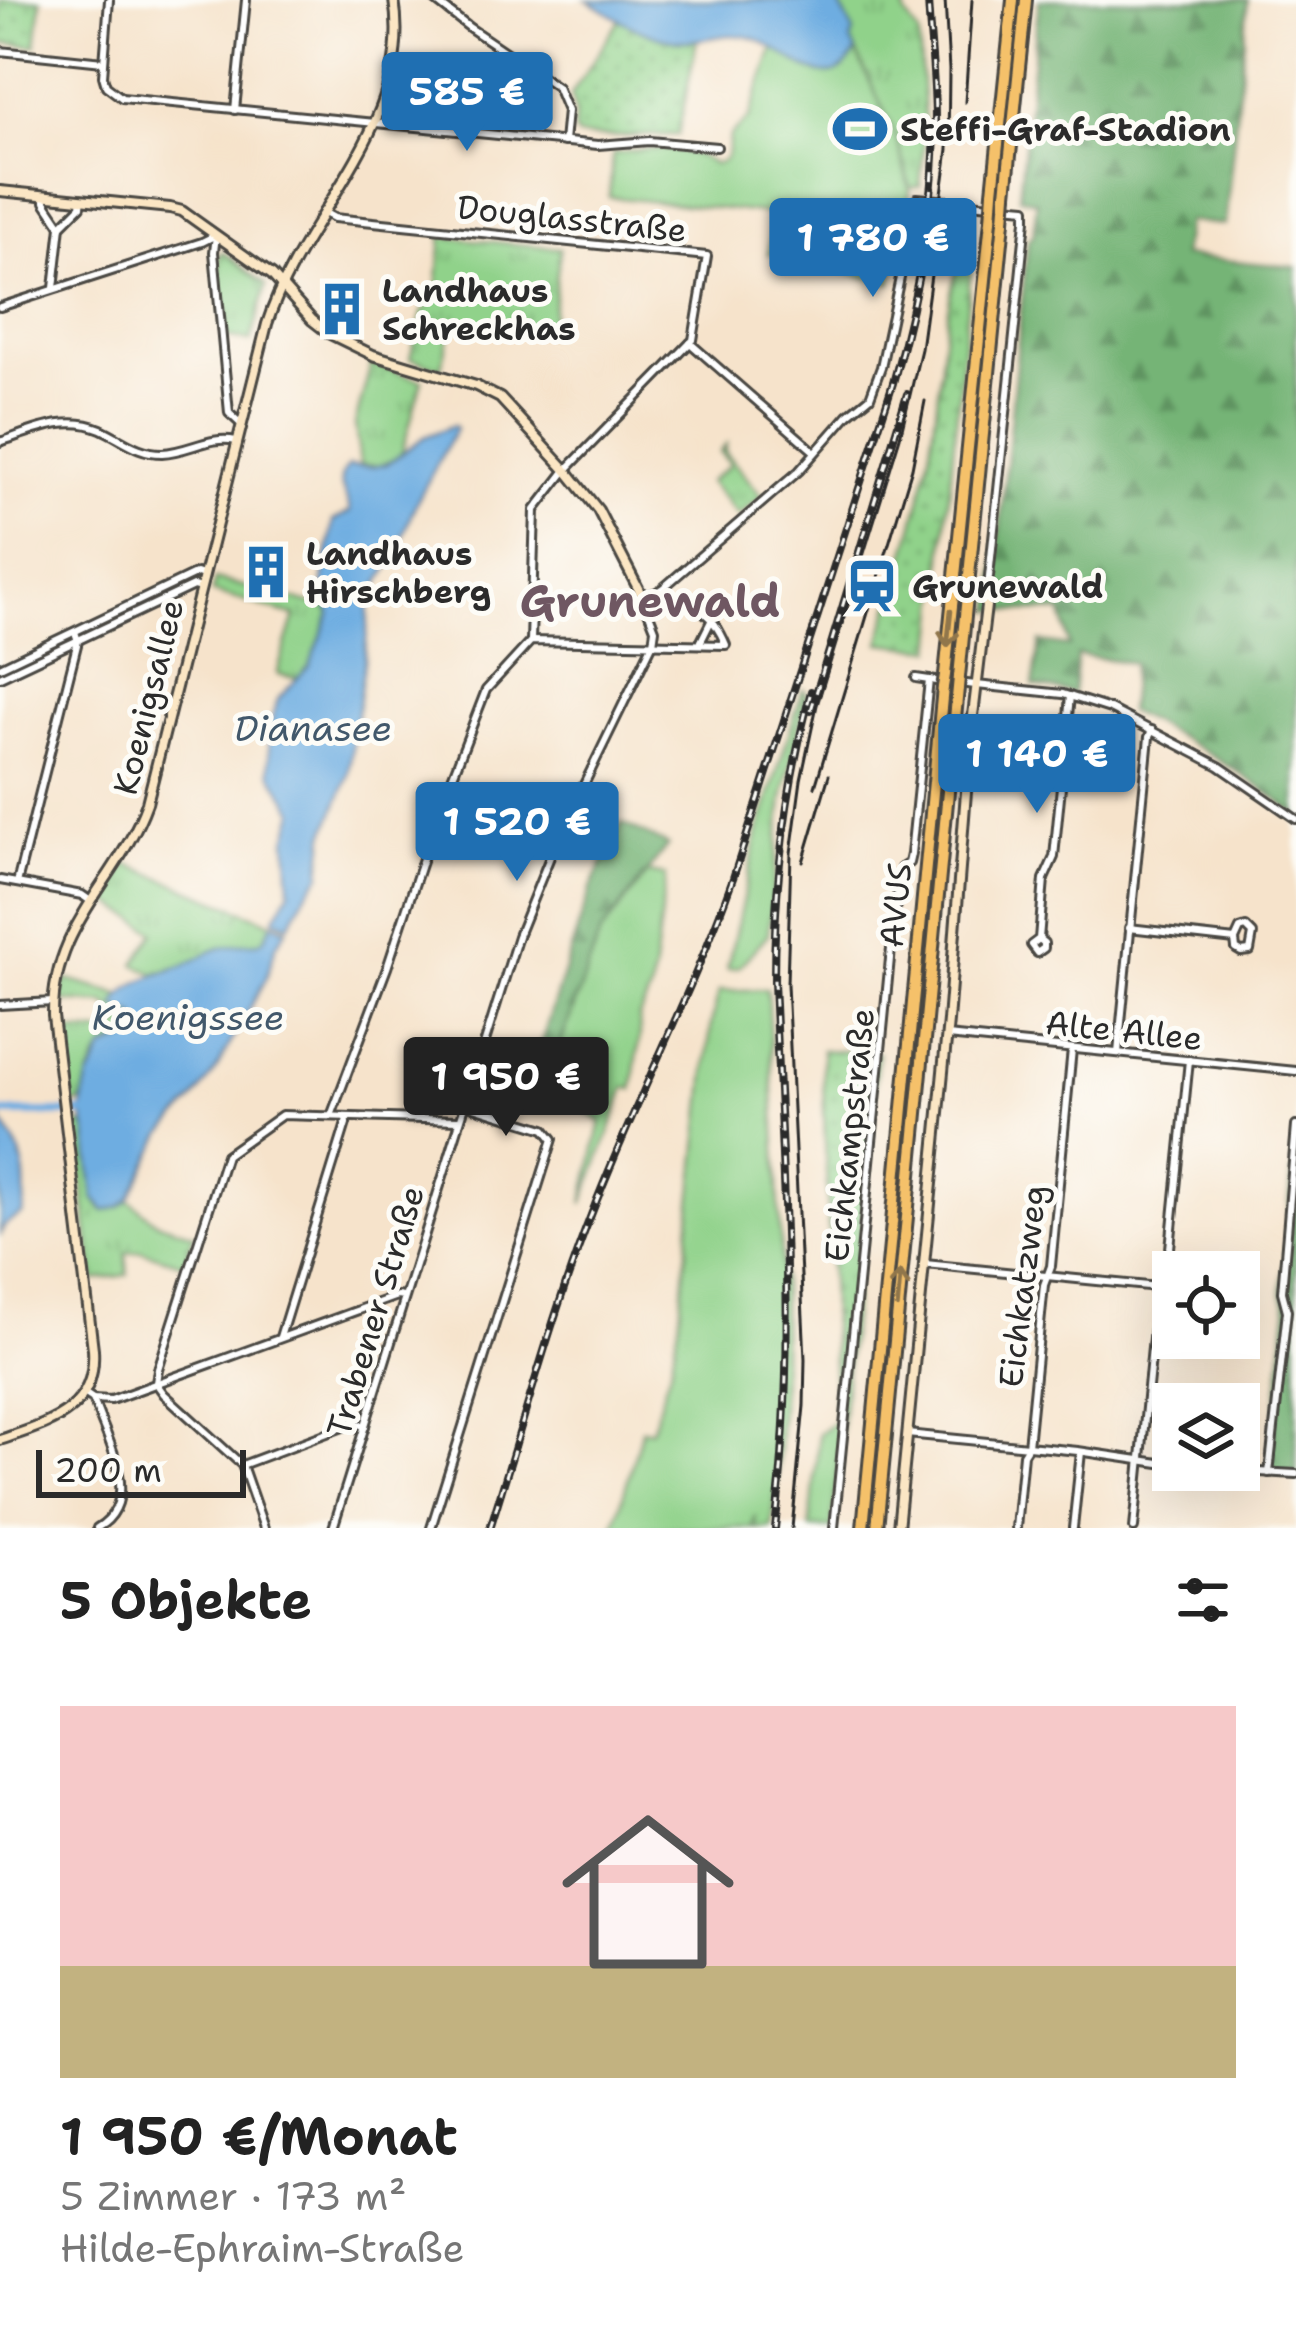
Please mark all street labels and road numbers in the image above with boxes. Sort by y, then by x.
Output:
street label: Douglasstraße [455,184,689,253]
street label: Koenigsallee [102,595,194,799]
street label: AVUS [869,860,922,950]
street label: Alte Allee [1043,1000,1205,1061]
street label: Eichkampstraße [814,1006,885,1264]
street label: Trabener Straße [316,1180,435,1442]
street label: Eichkatzweg [988,1182,1057,1390]

